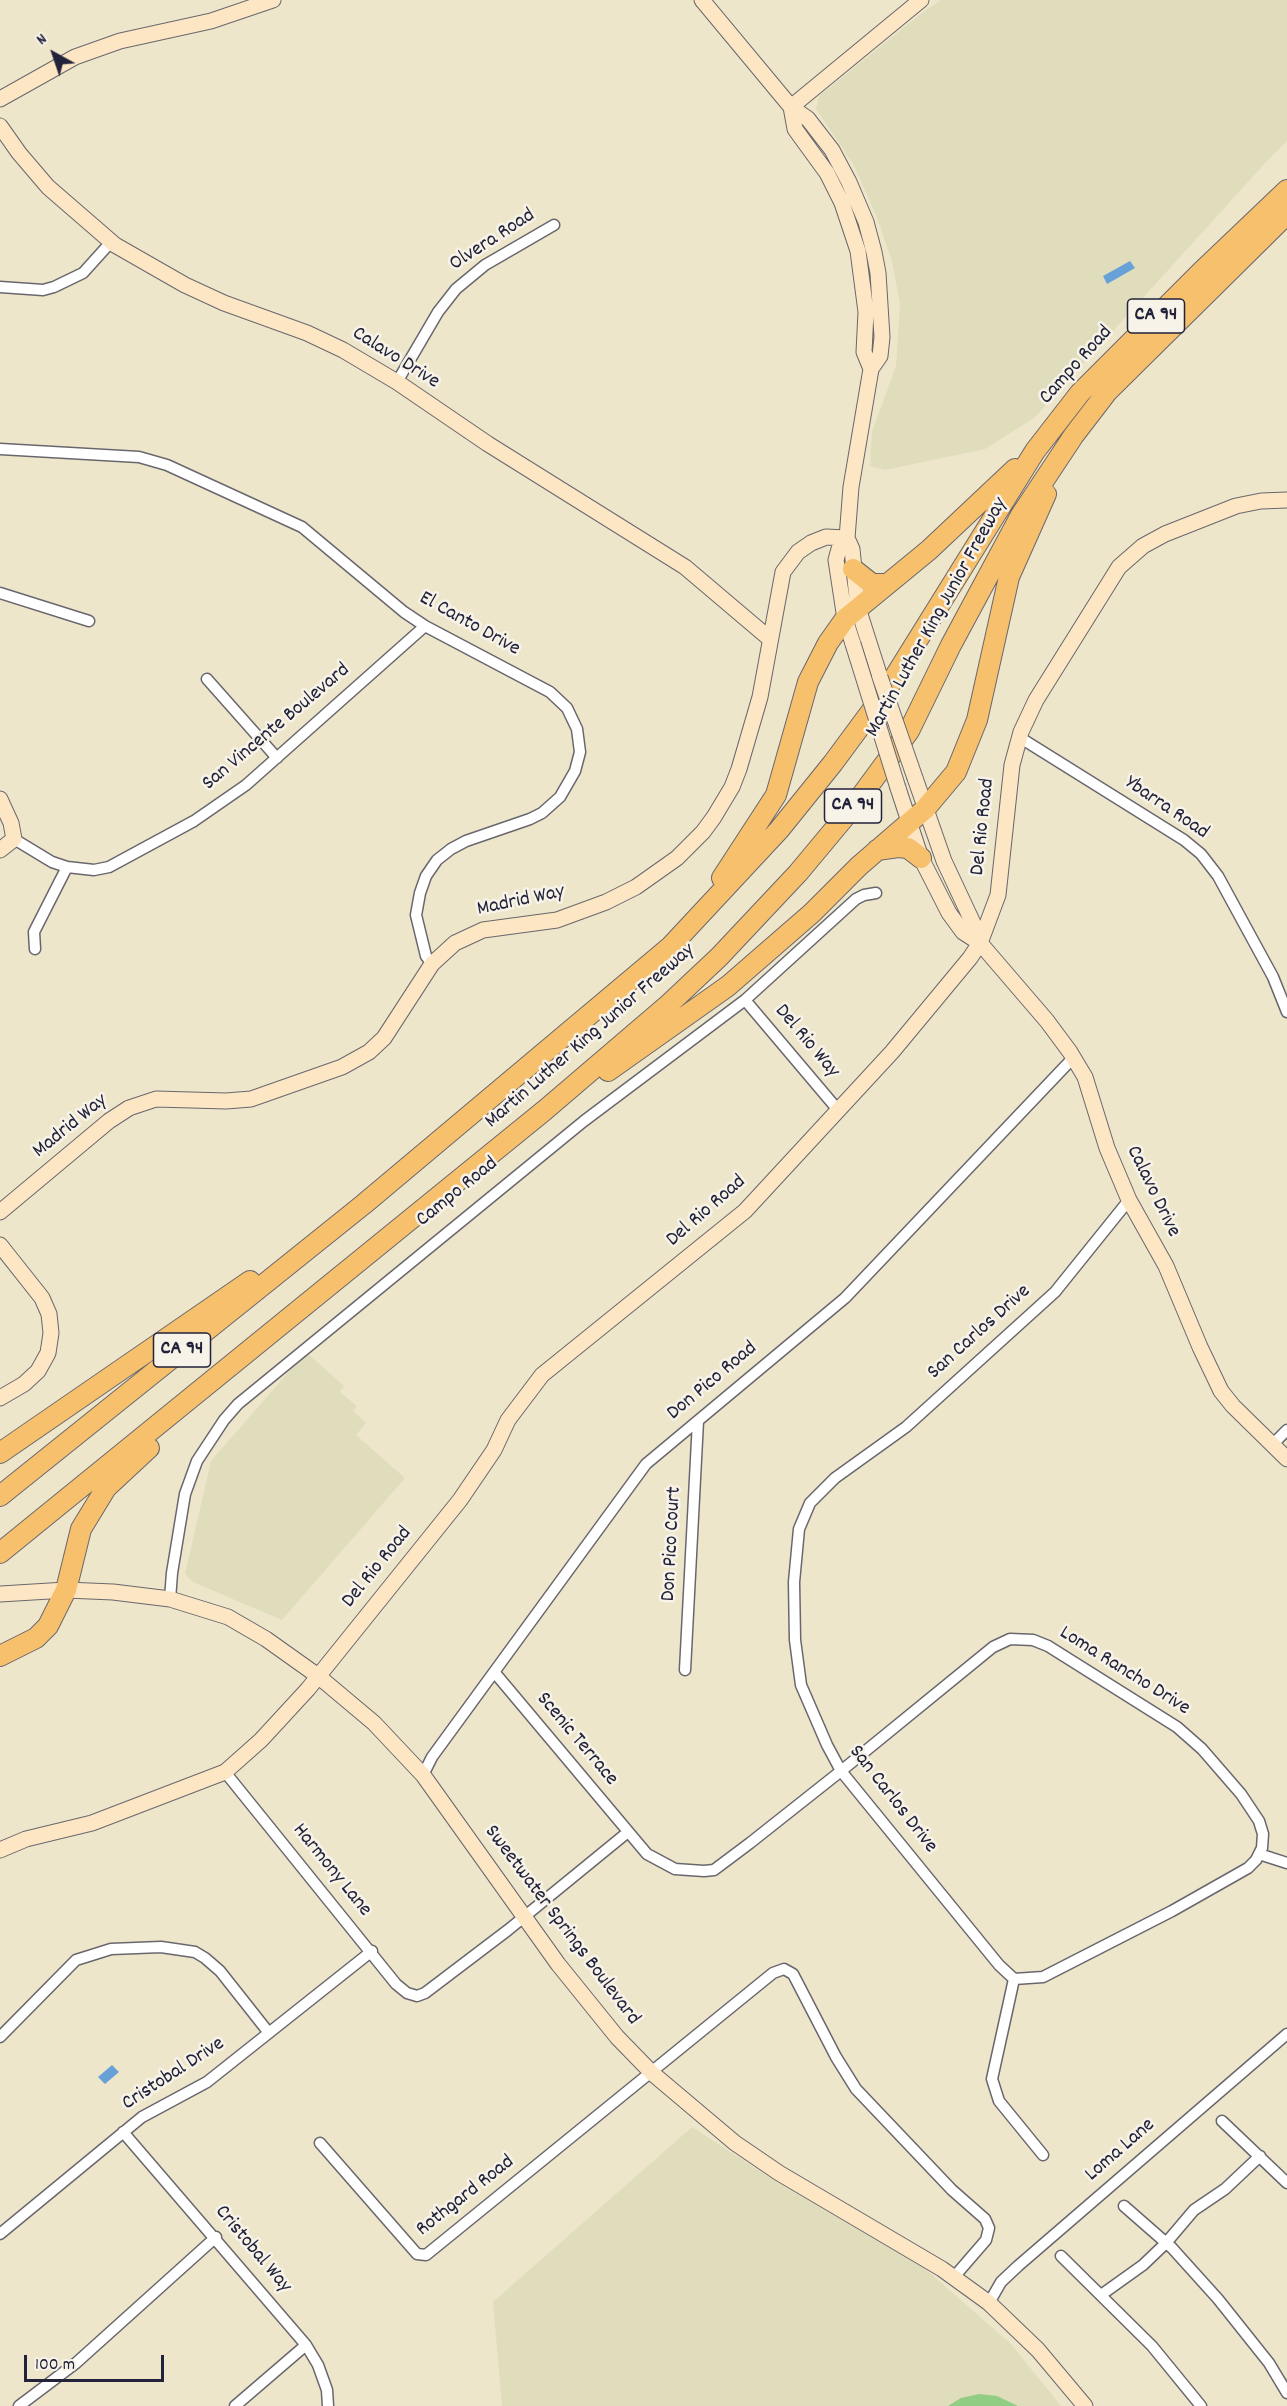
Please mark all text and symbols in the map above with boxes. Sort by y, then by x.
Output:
north arrow [24,24,84,84]
text: N [32,28,53,51]
street label: Olvera Road [446,204,540,278]
road number: CA 94 [1128,299,1184,333]
street label: Campo Road [1035,321,1119,411]
street label: Calavo Drive [347,322,443,396]
street label: Martin Luther King Junior Freeway [862,494,1014,742]
street label: El Canto Drive [414,587,524,663]
street label: San Vincente Boulevard [198,659,356,797]
street label: Ybarra Road [1119,772,1213,846]
street label: Del Rio Road [966,777,1002,877]
road number: CA 94 [824,789,882,823]
street label: Madrid Way [475,880,567,924]
street label: Martin Luther King Junior Freeway [481,939,701,1135]
street label: Del Rio Way [768,1000,844,1084]
street label: Madrid Way [29,1089,113,1165]
street label: Calavo Drive [1119,1142,1185,1242]
street label: Campo Road [412,1152,504,1234]
street label: Del Rio Road [662,1171,752,1253]
street label: San Carlos Drive [923,1280,1037,1386]
road number: CA 94 [154,1333,210,1367]
street label: Don Pico Road [663,1337,763,1427]
street label: Don Pico Court [657,1486,689,1602]
street label: Del Rio Road [338,1522,418,1614]
street label: Loma Rancho Drive [1054,1622,1194,1722]
street label: Scenic Terrace [530,1688,622,1792]
street label: San Carlos Drive [842,1741,942,1859]
street label: Harmony Lane [286,1819,376,1923]
street label: Sweetwater Springs Boulevard [478,1821,644,2031]
street label: Cristobal Drive [118,2033,230,2117]
street label: Loma Lane [1081,2114,1161,2188]
street label: Rothgard Road [412,2151,520,2243]
street label: Cristobal Way [208,2201,296,2299]
scale bar [27,2343,166,2381]
text: 100 m [35,2353,75,2378]

